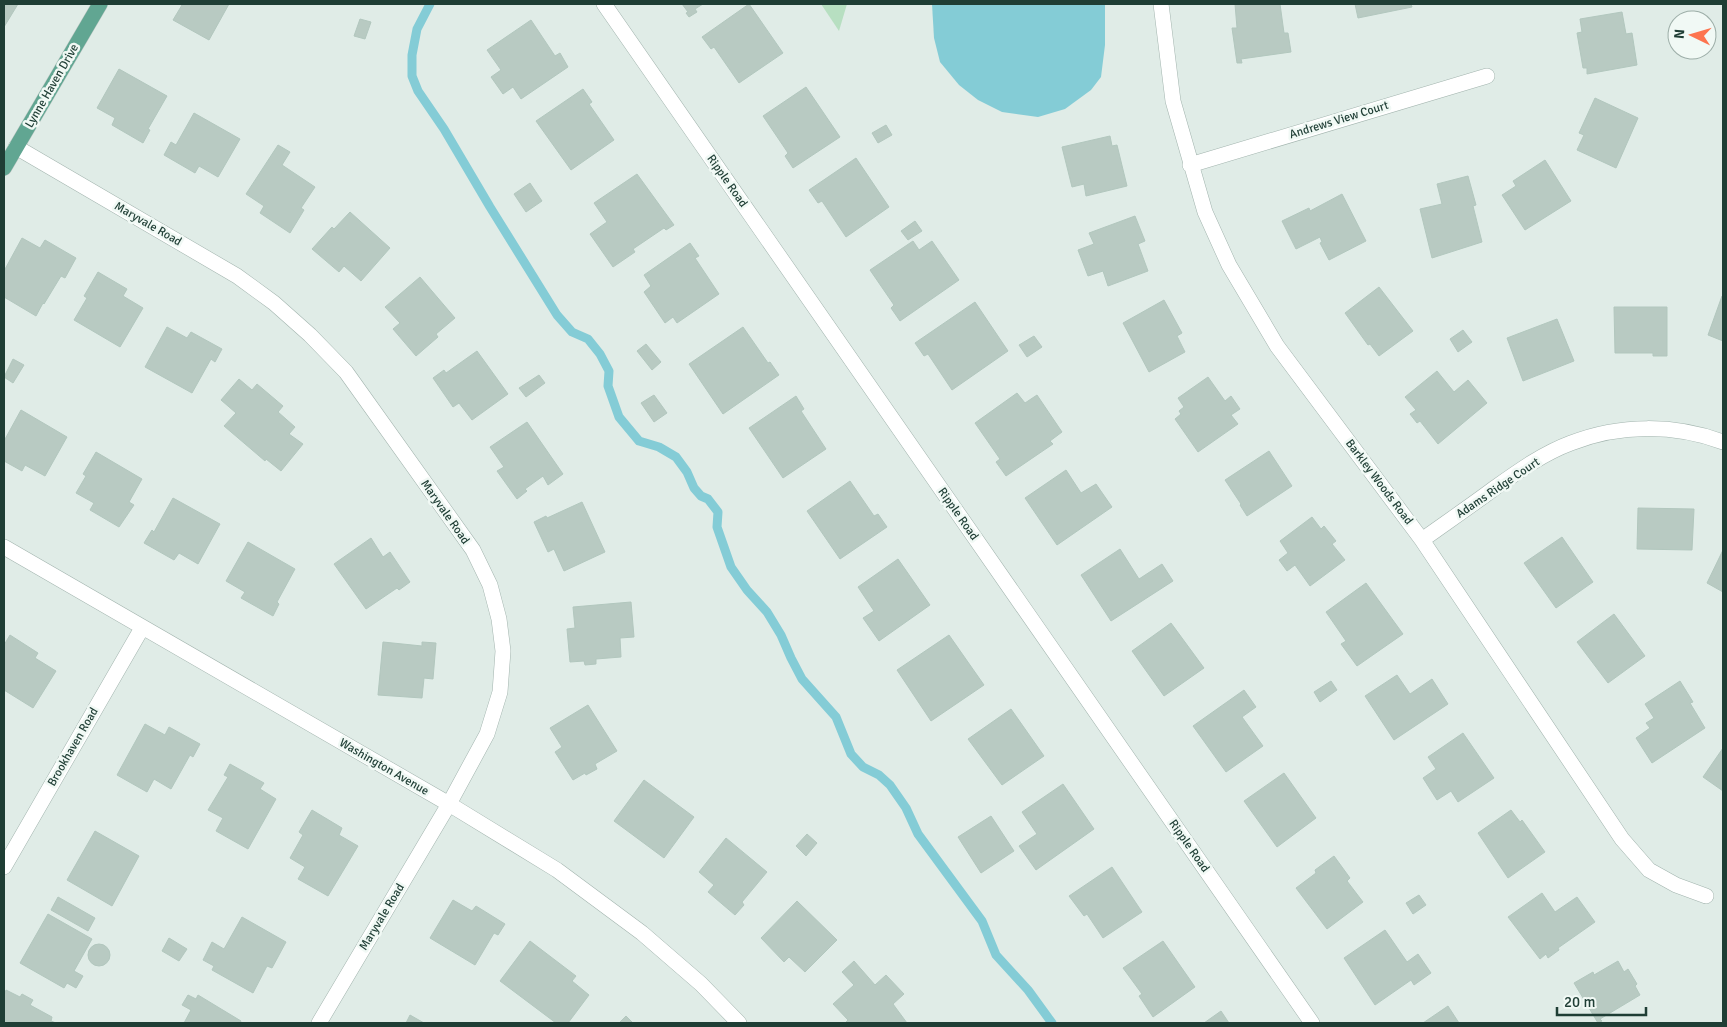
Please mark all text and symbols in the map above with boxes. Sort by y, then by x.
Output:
north arrow [1667,10,1717,60]
text: N [1671,28,1688,40]
street label: Lynne Haven Drive [22,41,82,131]
street label: Andrews View Court [1288,98,1390,142]
street label: Ripple Road [703,152,751,210]
street label: Maryvale Road [112,199,184,249]
street label: Barkley Woods Road [1342,436,1416,528]
street label: Adams Ridge Court [1453,454,1543,522]
street label: Maryvale Road [417,477,473,547]
street label: Ripple Road [934,485,982,543]
street label: Brookhaven Road [44,705,102,789]
street label: Washington Avenue [337,735,431,799]
street label: Ripple Road [1165,817,1213,875]
street label: Maryvale Road [356,881,408,953]
scale bar [1557,984,1646,1016]
text: 20 m [1564,993,1595,1011]

